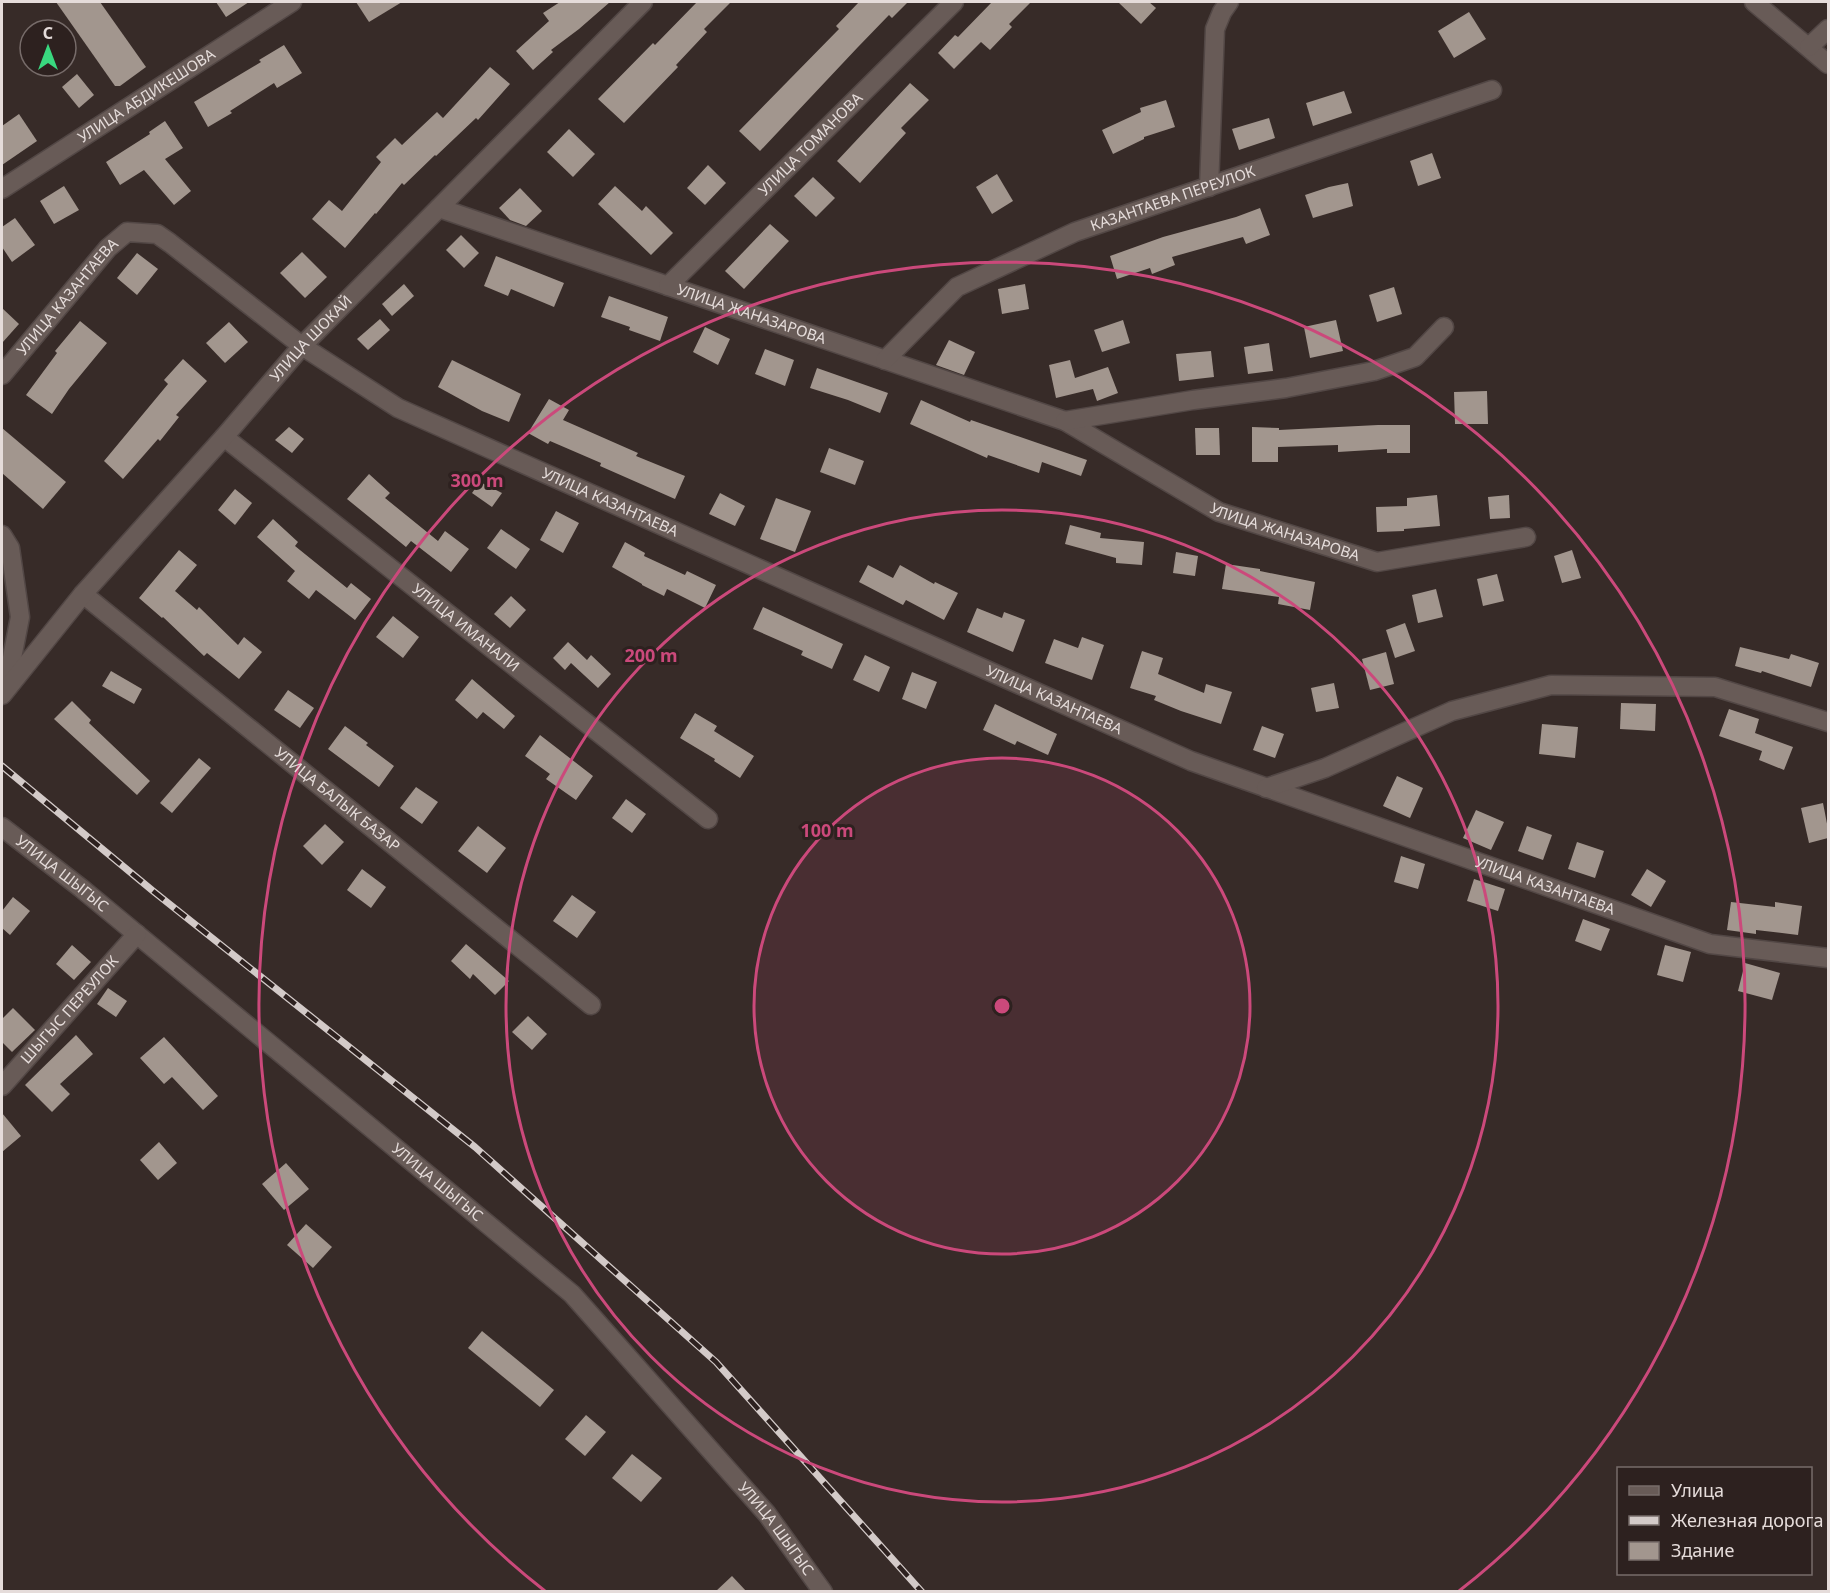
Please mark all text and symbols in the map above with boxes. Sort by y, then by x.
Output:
north arrow [18,18,78,78]
text: С [43,22,53,44]
street label: УЛИЦА АБДИКЕШОВА [74,43,219,147]
street label: УЛИЦА ТОМАНОВА [754,87,867,200]
street label: КАЗАНТАЕВА ПЕРЕУЛОК [1087,160,1258,235]
street label: УЛИЦА КАЗАНТАЕВА [12,233,122,359]
street label: УЛИЦА ЖАНАЗАРОВА [675,279,829,348]
street label: УЛИЦА ШОКАЙ [265,290,356,385]
street label: УЛИЦА КАЗАНТАЕВА [539,462,682,541]
text: 300 m [450,468,504,492]
street label: УЛИЦА ЖАНАЗАРОВА [1206,498,1363,565]
street label: УЛИЦА ИМАНАЛИ [409,578,524,676]
text: 200 m [624,643,678,667]
street label: УЛИЦА КАЗАНТАЕВА [983,660,1126,738]
street label: УЛИЦА БАЛЫК БАЗАР [271,742,405,856]
text: 100 m [800,818,854,842]
street label: УЛИЦА ШЫГЫС [12,830,113,916]
street label: УЛИЦА КАЗАНТАЕВА [1472,851,1618,919]
street label: ШЫГЫС ПЕРЕУЛОК [16,950,123,1067]
centre of rings [992,996,1012,1016]
street label: УЛИЦА ШЫГЫС [388,1138,488,1225]
legend [1617,1467,1812,1575]
street label: УЛИЦА ШЫГЫС [734,1477,819,1579]
text: Улица [1671,1478,1724,1502]
text: Железная дорога [1671,1508,1823,1532]
text: Здание [1671,1538,1735,1562]

